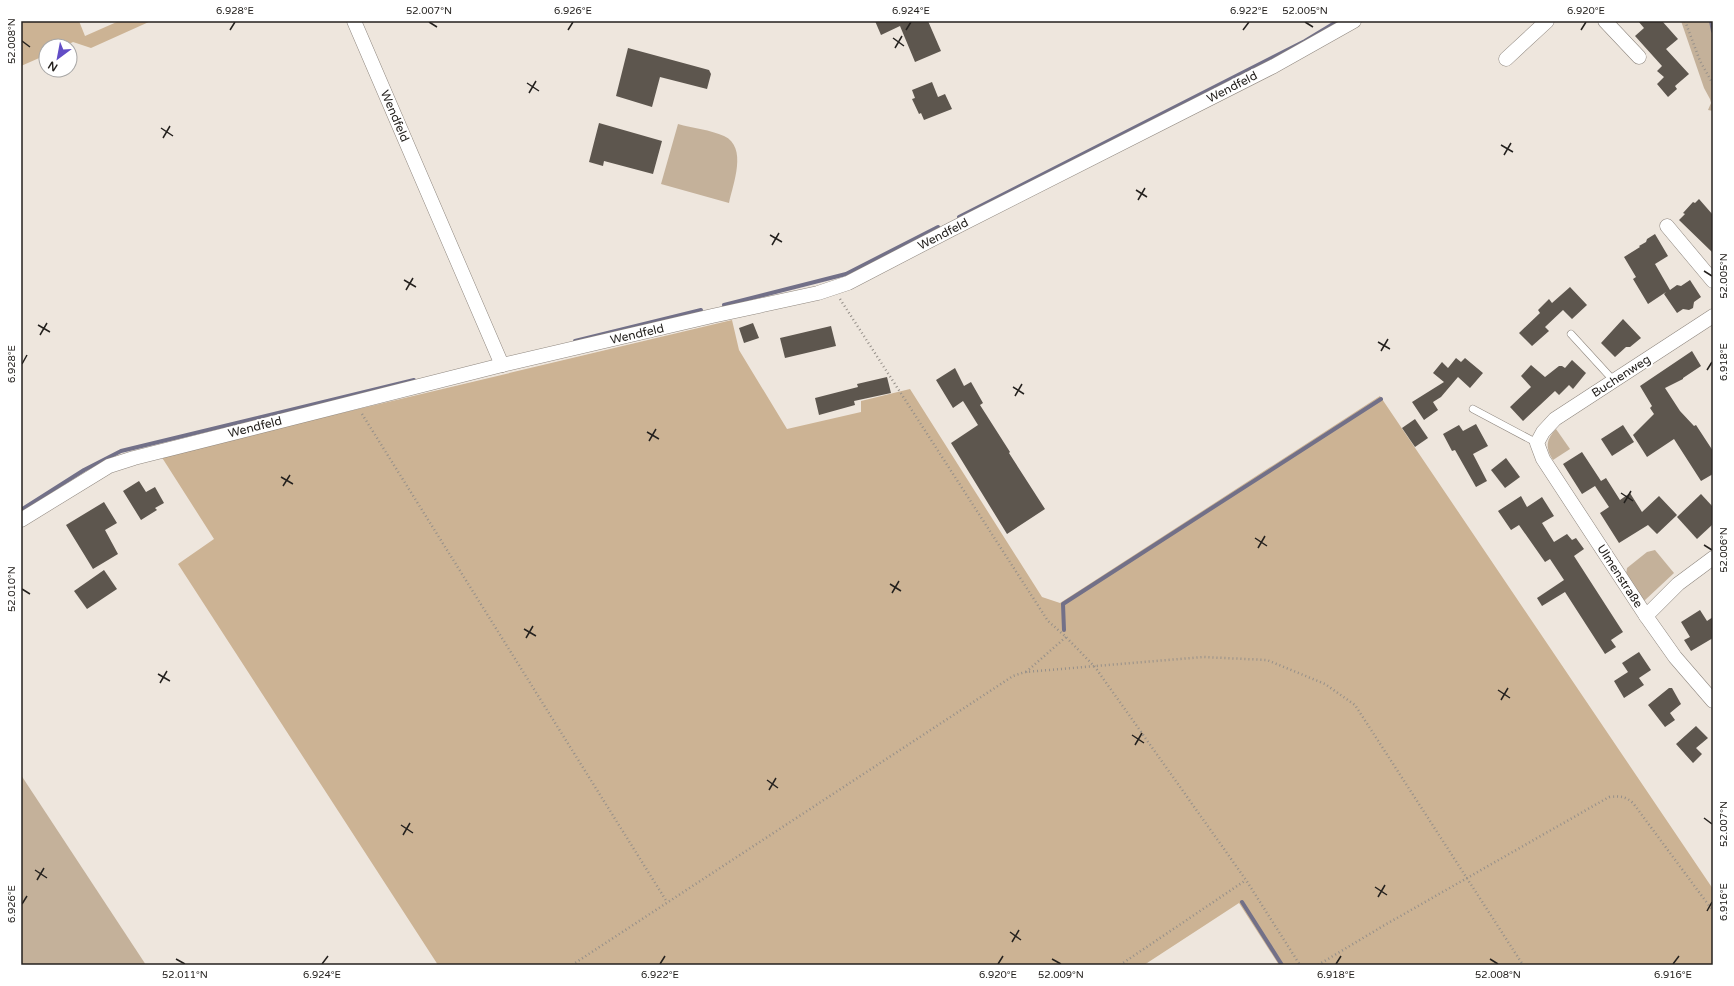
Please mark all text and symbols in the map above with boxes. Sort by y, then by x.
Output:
text: 6.928°E [216,5,254,17]
text: 52.007°N [406,5,452,17]
text: 6.926°E [554,5,592,17]
text: 6.924°E [892,5,930,17]
text: 6.922°E [1230,5,1268,17]
text: 52.005°N [1282,5,1328,17]
text: 6.920°E [1567,5,1605,17]
text: 52.008°N [6,18,18,64]
north arrow [38,38,78,78]
text: N [46,58,60,74]
street label: Wendfeld [1204,68,1260,106]
street label: Wendfeld [378,88,412,144]
street label: Wendfeld [915,215,971,253]
text: 52.005°N [1718,253,1730,299]
street label: Wendfeld [609,321,665,347]
text: 6.918°E [1718,343,1730,381]
text: 6.928°E [6,345,18,383]
street label: Buchenweg [1589,352,1653,400]
street label: Wendfeld [227,414,283,440]
text: 52.006°N [1718,527,1730,573]
street label: Ulmenstraße [1594,542,1646,610]
text: 52.010°N [6,566,18,612]
text: 52.007°N [1718,801,1730,847]
text: 6.916°E [1718,883,1730,921]
text: 6.926°E [6,885,18,923]
text: 52.011°N [162,969,208,981]
text: 6.924°E [303,969,341,981]
text: 6.922°E [641,969,679,981]
text: 6.920°E [979,969,1017,981]
text: 52.009°N [1038,969,1084,981]
text: 6.918°E [1317,969,1355,981]
text: 52.008°N [1475,969,1521,981]
text: 6.916°E [1654,969,1692,981]

